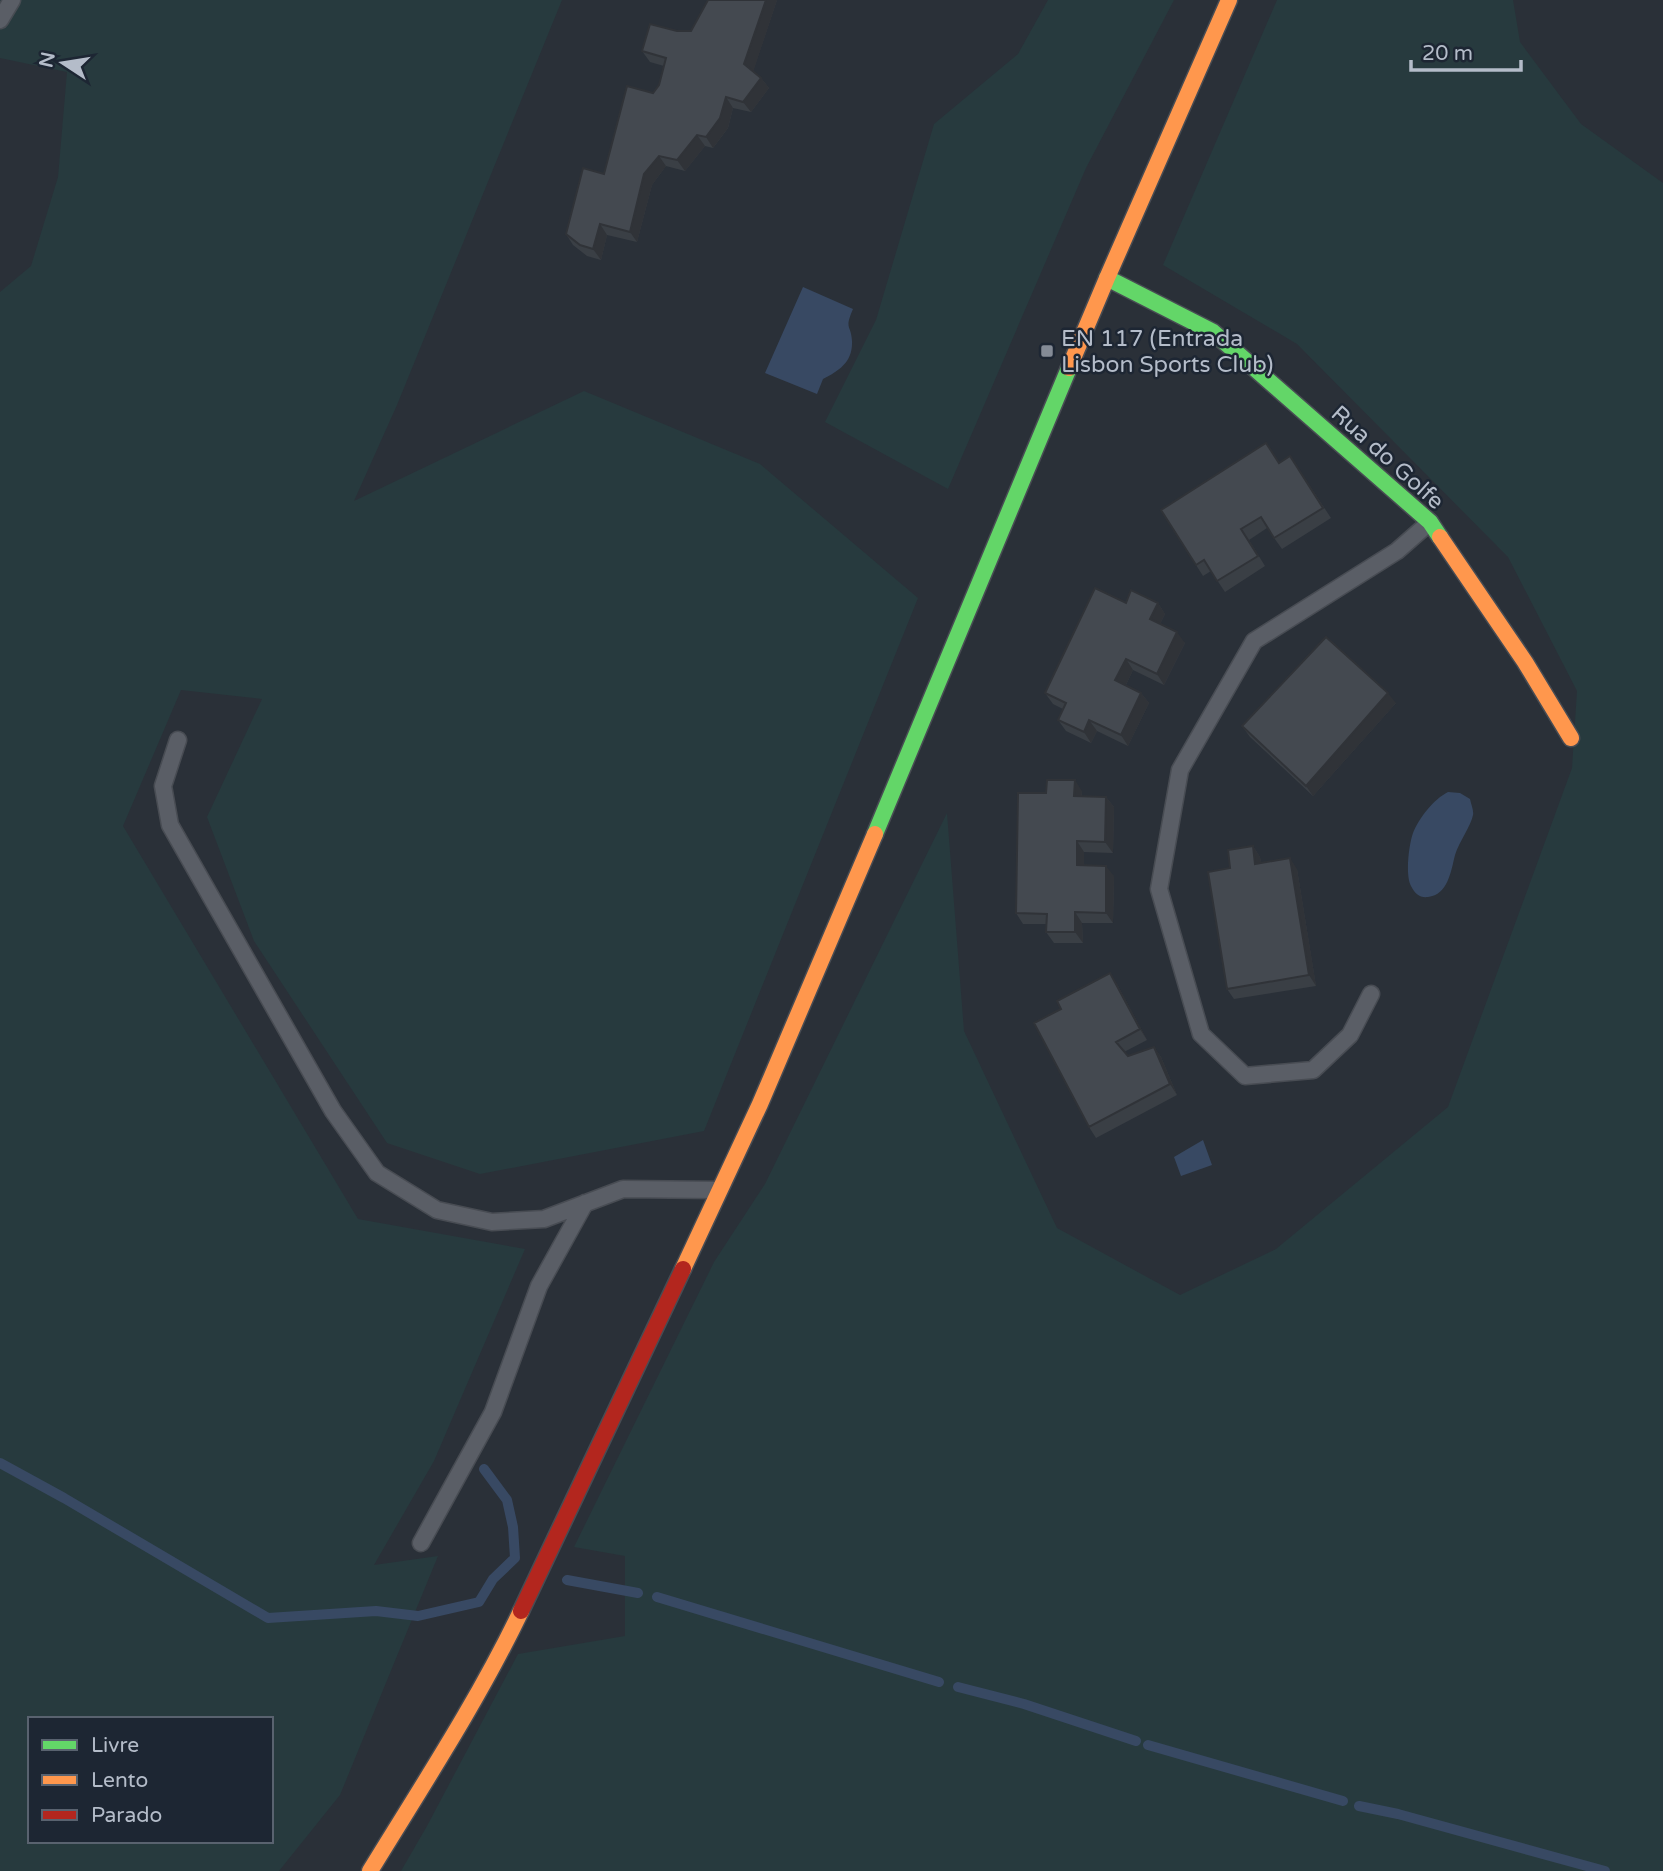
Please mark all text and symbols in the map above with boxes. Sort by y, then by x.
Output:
north arrow [28,28,98,98]
scale bar [1411,28,1521,72]
text: 20 m [1422,41,1473,66]
text: N [35,50,60,69]
place label: EN 117 (Entrada Lisbon Sports Club) [1061,325,1274,379]
marker: EN 117 (Entrada Lisbon Sports Club) [1039,343,1055,359]
street label: Rua do Golfe [1325,400,1449,516]
legend [28,1717,273,1843]
text: Livre [91,1733,139,1758]
text: Lento [91,1768,148,1793]
text: Parado [91,1803,162,1828]

